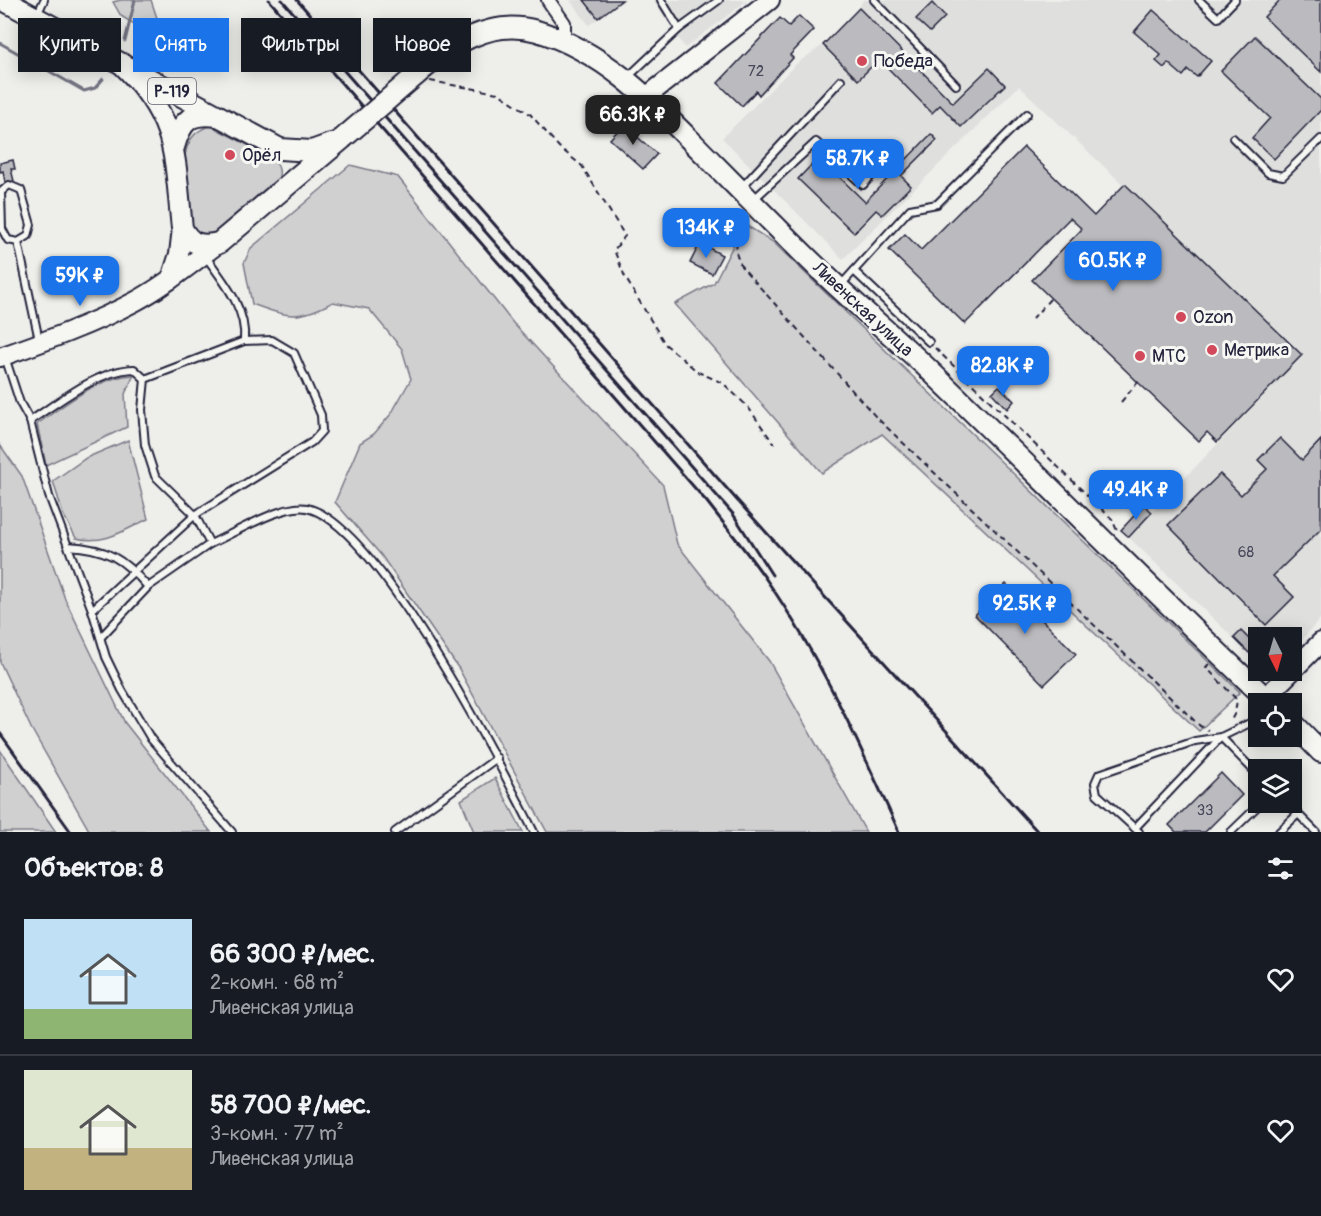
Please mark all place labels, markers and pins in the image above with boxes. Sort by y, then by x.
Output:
place label: Победа [874,50,933,73]
marker: Победа [855,54,869,68]
pin: 66.3K ₽ [578,95,688,146]
pin: 58.7K ₽ [803,139,913,190]
place label: Орёл [242,144,281,167]
marker: Орёл [223,148,237,162]
pin: 134K ₽ [657,208,755,259]
pin: 60.5K ₽ [1058,241,1168,292]
pin: 59K ₽ [38,256,122,307]
place label: Ozon [1193,306,1233,329]
marker: Ozon [1174,310,1188,324]
place label: Метрика [1224,339,1289,362]
marker: Метрика [1205,343,1219,357]
place label: МТС [1152,345,1186,368]
pin: 82.8K ₽ [948,346,1058,397]
marker: МТС [1133,349,1147,363]
pin: 49.4K ₽ [1081,470,1191,521]
pin: 92.5K ₽ [970,584,1080,635]

